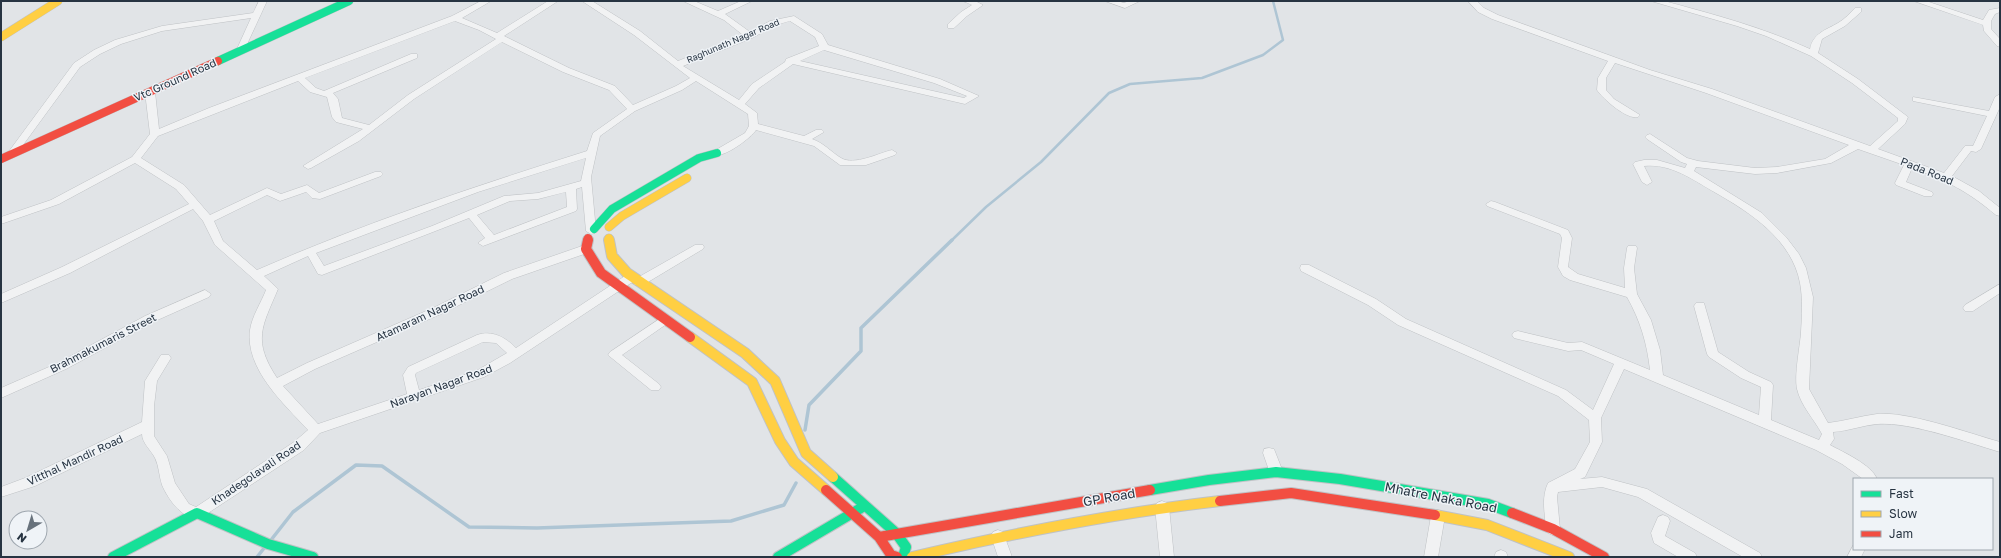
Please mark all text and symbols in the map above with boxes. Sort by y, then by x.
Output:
street label: Raghunath Nagar Road [685,16,781,65]
street label: Vtc Ground Road [132,56,218,104]
street label: Pada Road [1899,154,1956,187]
street label: Atamaram Nagar Road [374,282,486,343]
street label: Brahmakumaris Street [47,310,158,375]
street label: Narayan Nagar Road [388,361,494,410]
street label: Vitthal Mandir Road [25,432,125,487]
street label: Khadegolavali Road [209,438,303,507]
street label: Mhatre Naka Road [1383,478,1499,516]
legend [1853,478,1993,550]
street label: GP Road [1082,485,1136,509]
text: Fast [1889,486,1914,501]
text: Slow [1889,506,1917,521]
north arrow [8,510,48,550]
text: Jam [1889,526,1913,541]
text: N [14,531,29,546]

